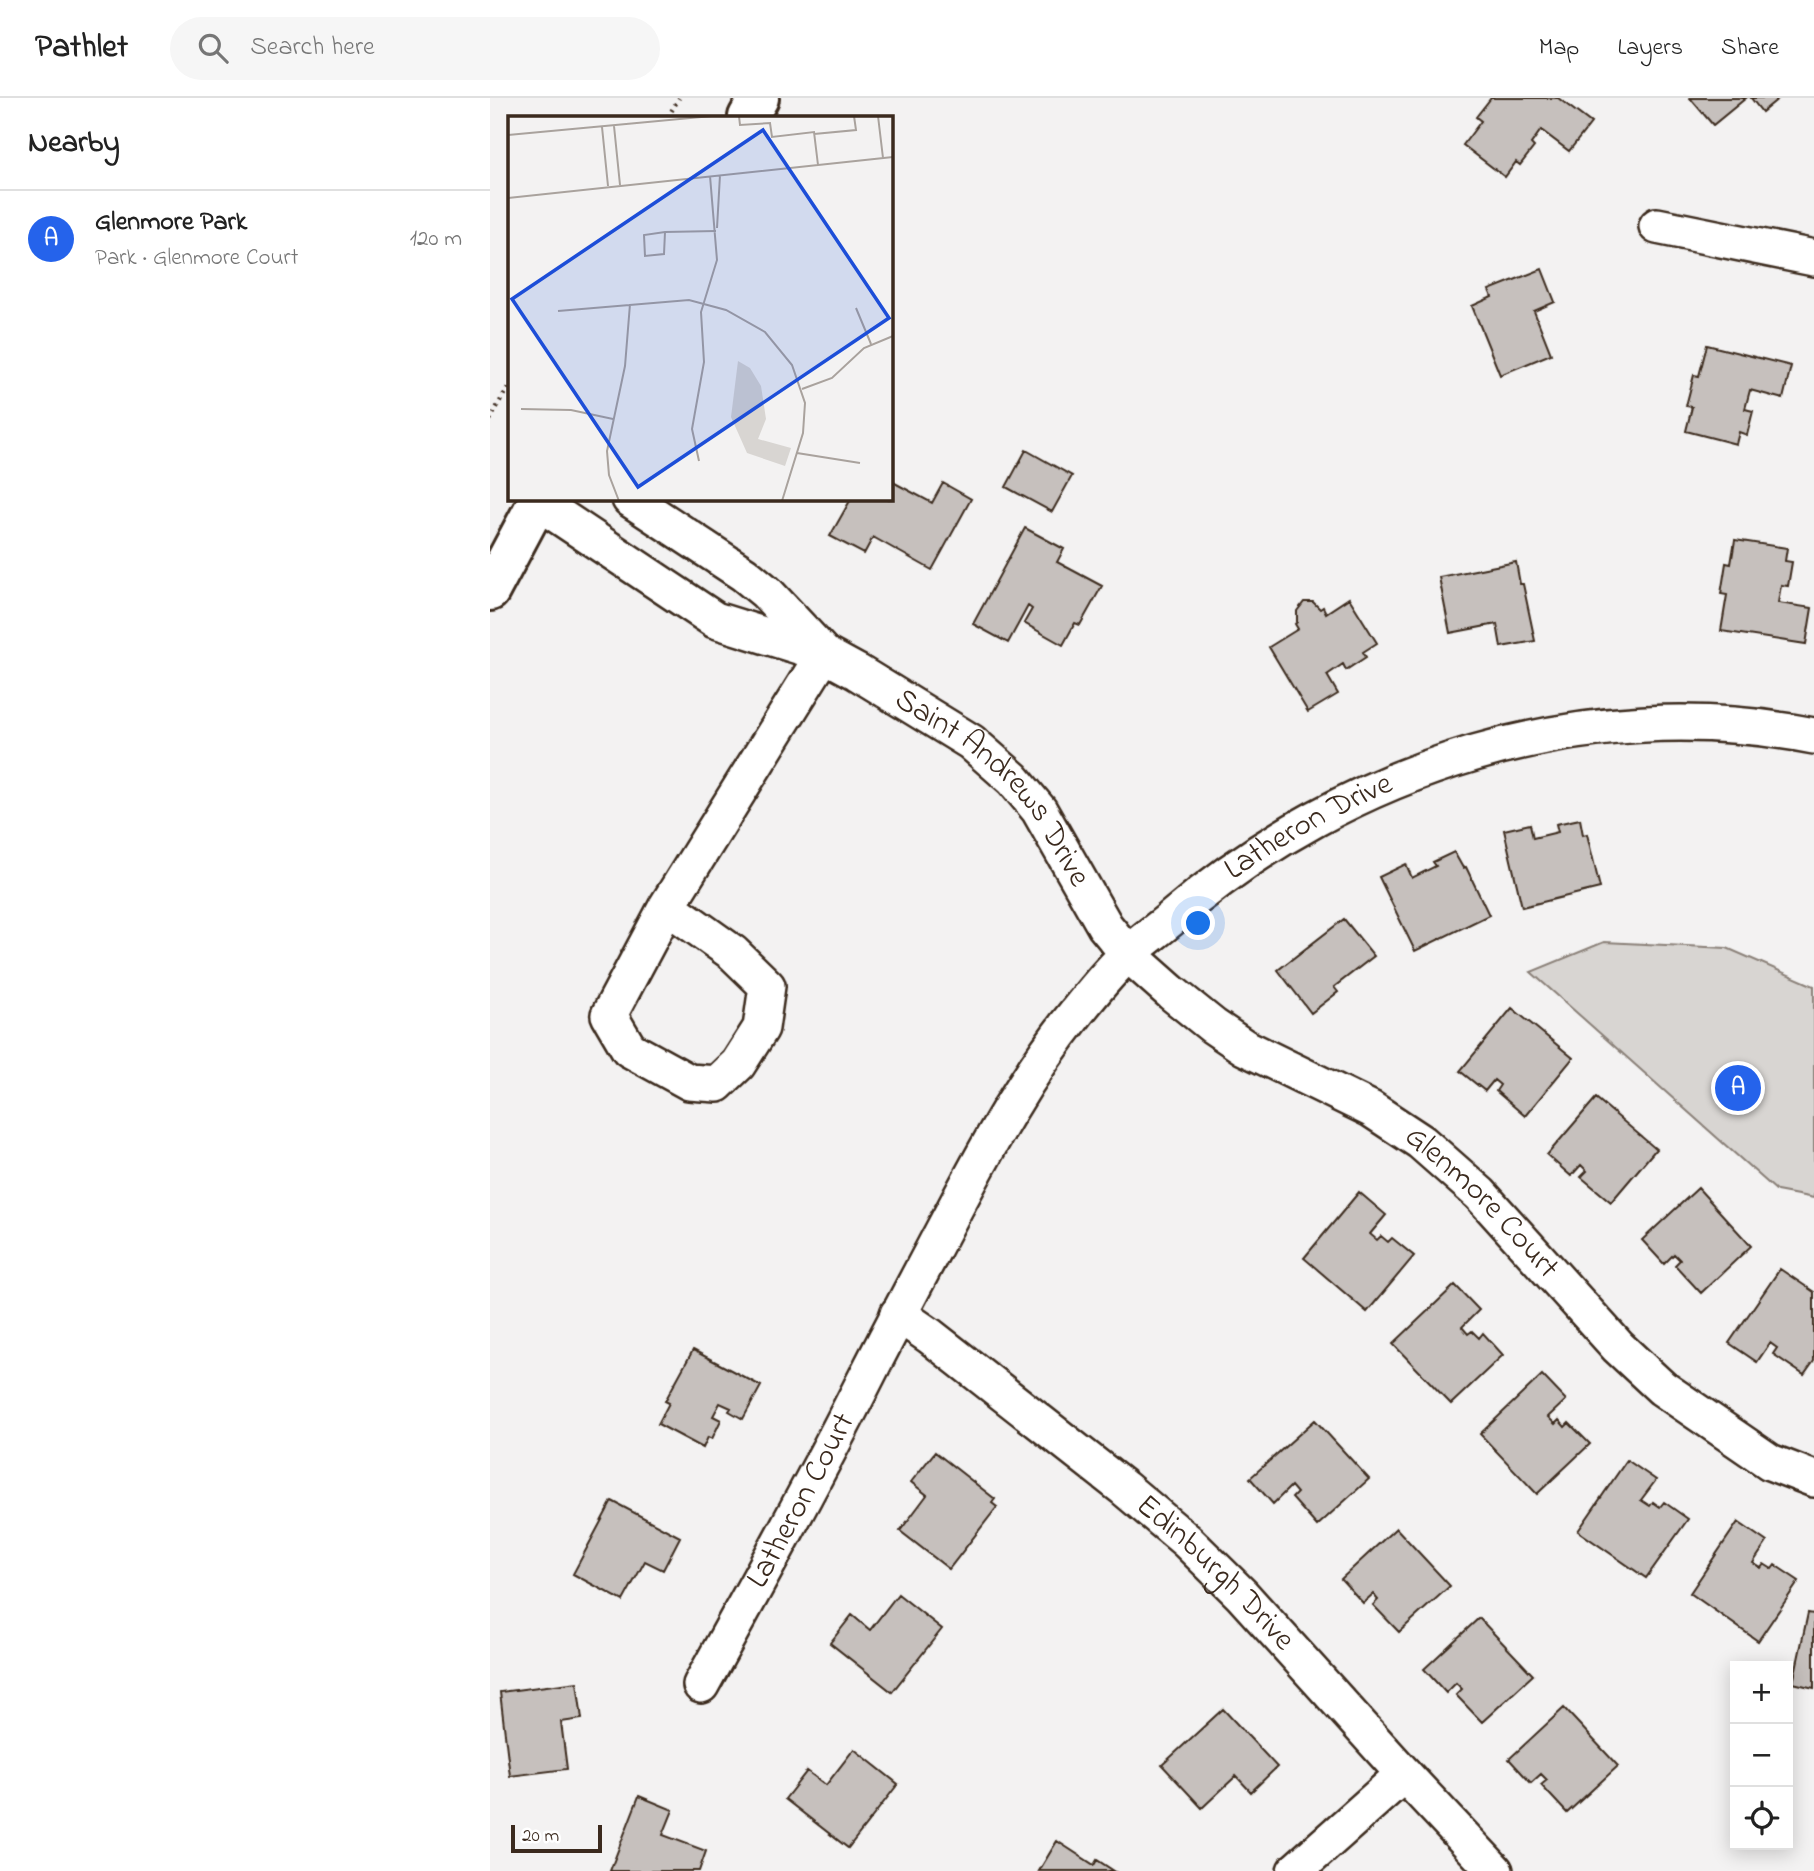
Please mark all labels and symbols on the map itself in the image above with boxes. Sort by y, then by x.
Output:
inset map [508,116,892,500]
street label: Saint Andrews Drive [885,677,1102,896]
street label: Latheron Drive [1215,761,1401,893]
your location [1181,906,1215,940]
pin: A [1715,1062,1761,1114]
street label: Glenmore Court [1395,1114,1570,1290]
street label: Latheron Court [735,1404,868,1597]
street label: Edinburgh Drive [1125,1484,1306,1662]
scale bar [511,1822,602,1854]

